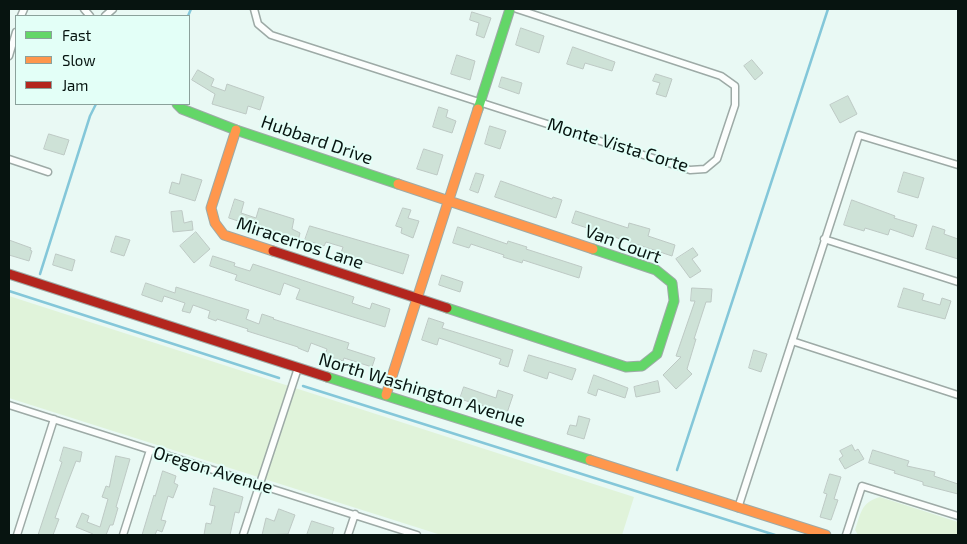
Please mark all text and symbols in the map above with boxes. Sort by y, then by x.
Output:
legend [15,15,190,105]
text: Fast [62,26,91,44]
text: Slow [62,51,96,69]
text: Jam [62,76,88,94]
street label: Hubbard Drive [258,111,376,169]
street label: Monte Vista Corte [545,113,691,177]
street label: Miracerros Lane [234,212,366,274]
street label: Van Court [582,220,664,268]
street label: North Washington Avenue [316,348,528,432]
street label: Oregon Avenue [151,442,275,498]

